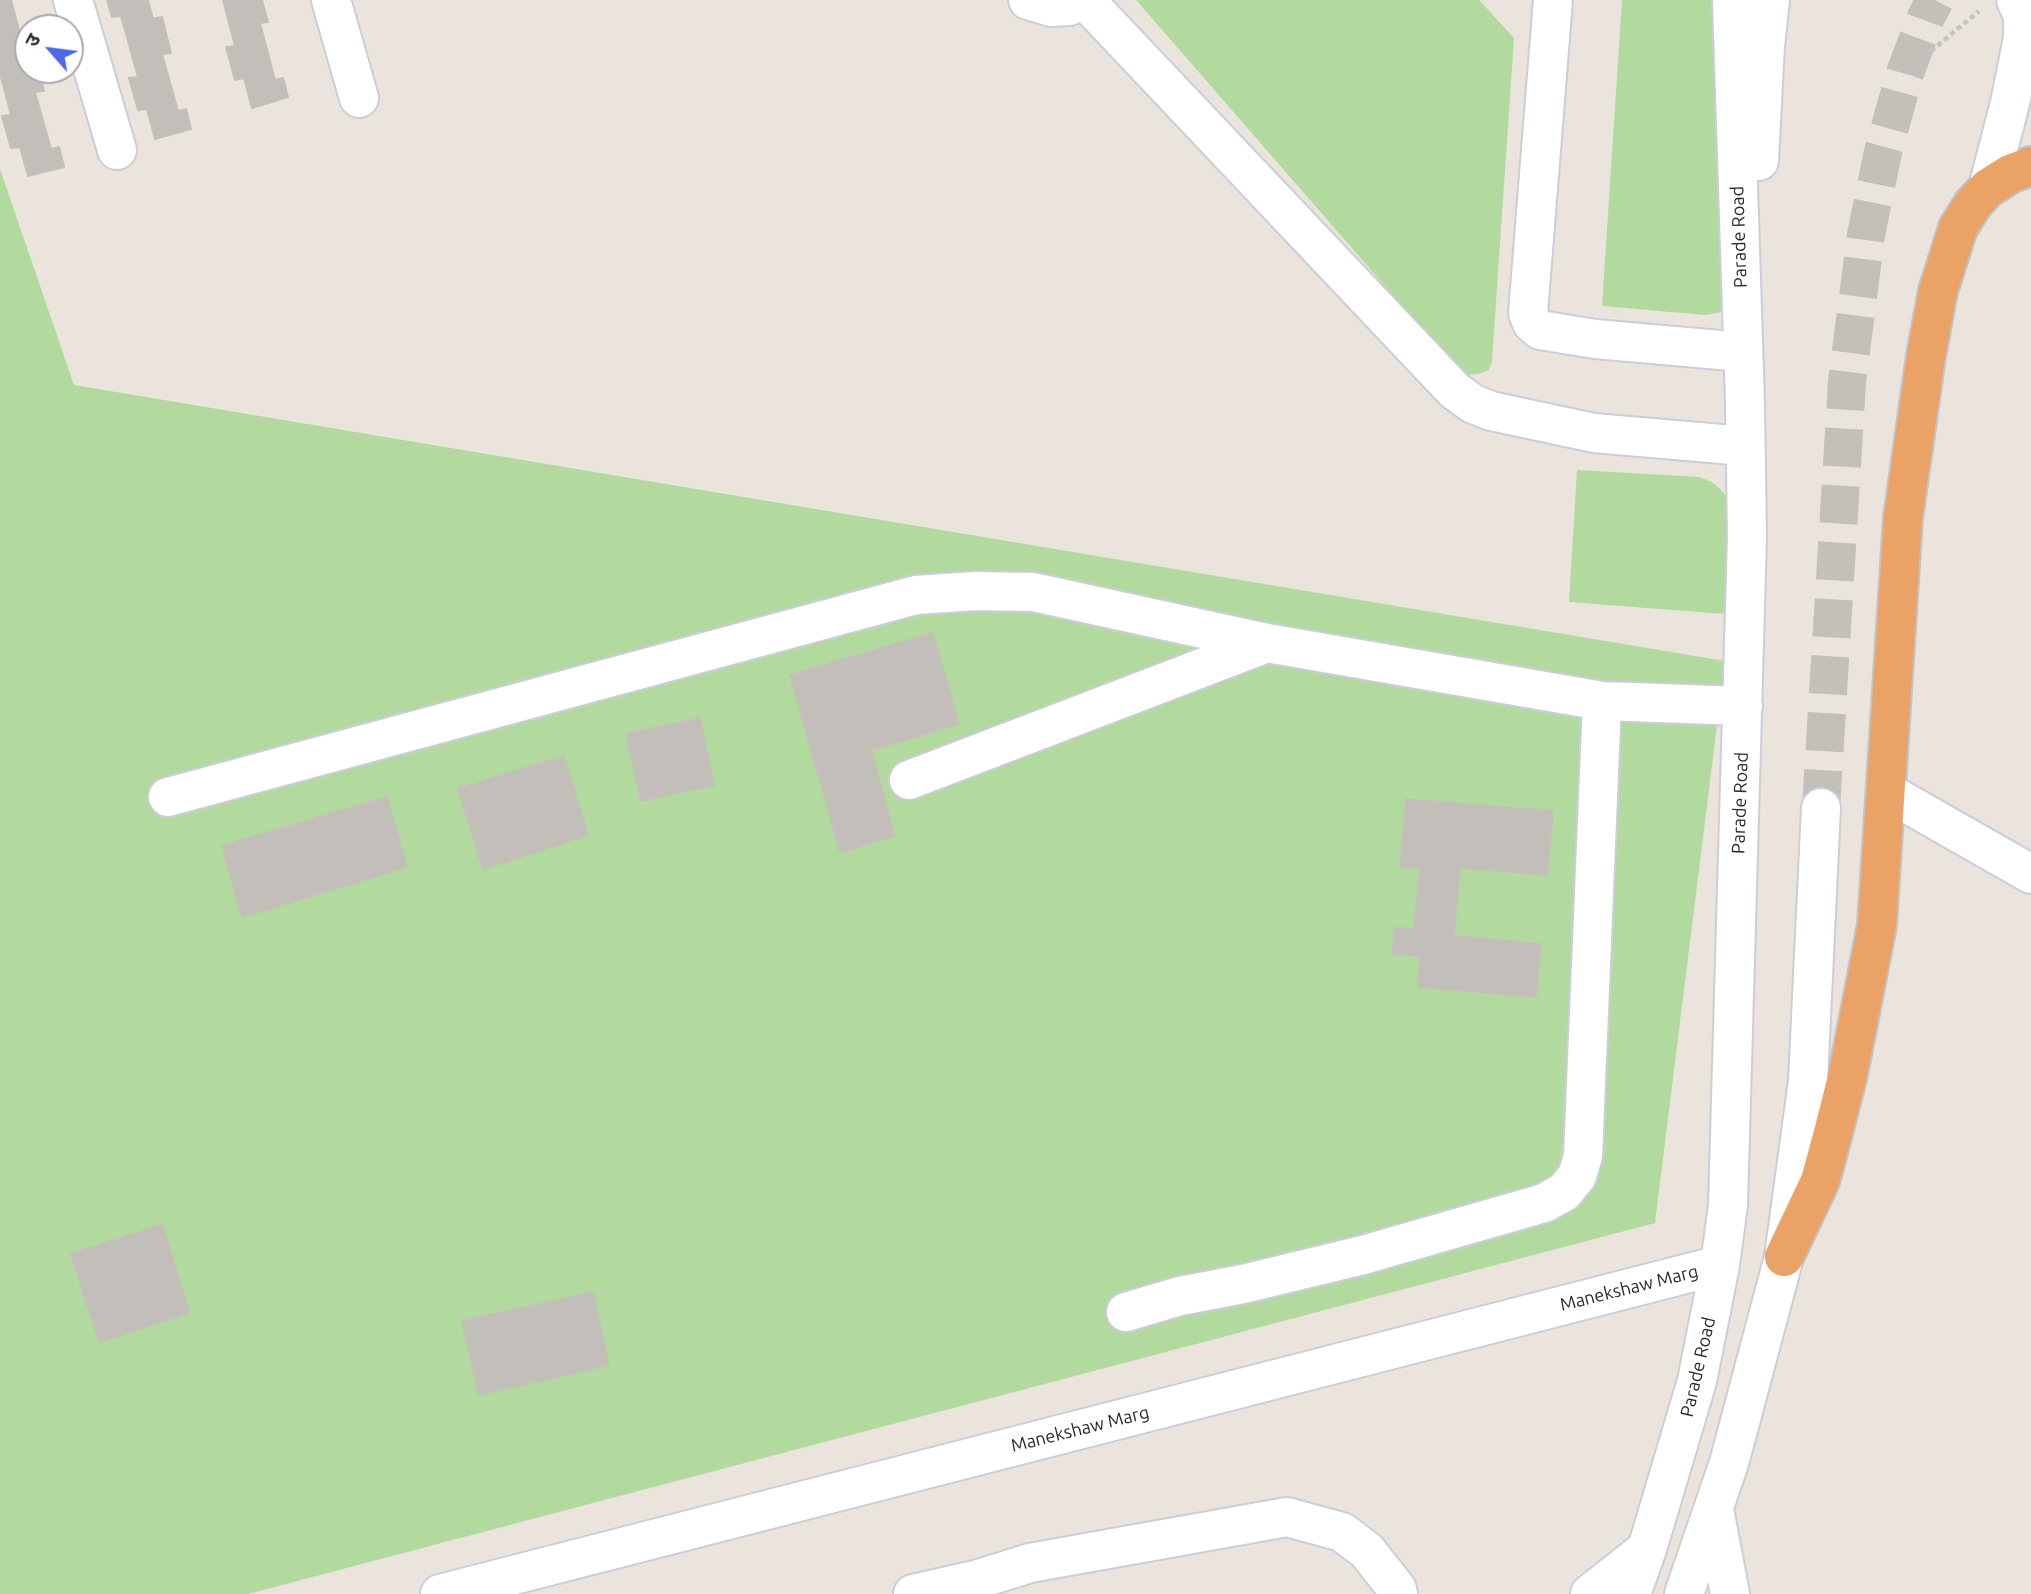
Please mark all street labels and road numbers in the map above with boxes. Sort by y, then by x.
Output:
street label: Parade Road [1726,186,1752,288]
street label: Parade Road [1727,752,1753,854]
street label: Manekshaw Marg [1558,1260,1700,1316]
street label: Parade Road [1676,1315,1720,1419]
street label: Manekshaw Marg [1009,1401,1151,1457]

